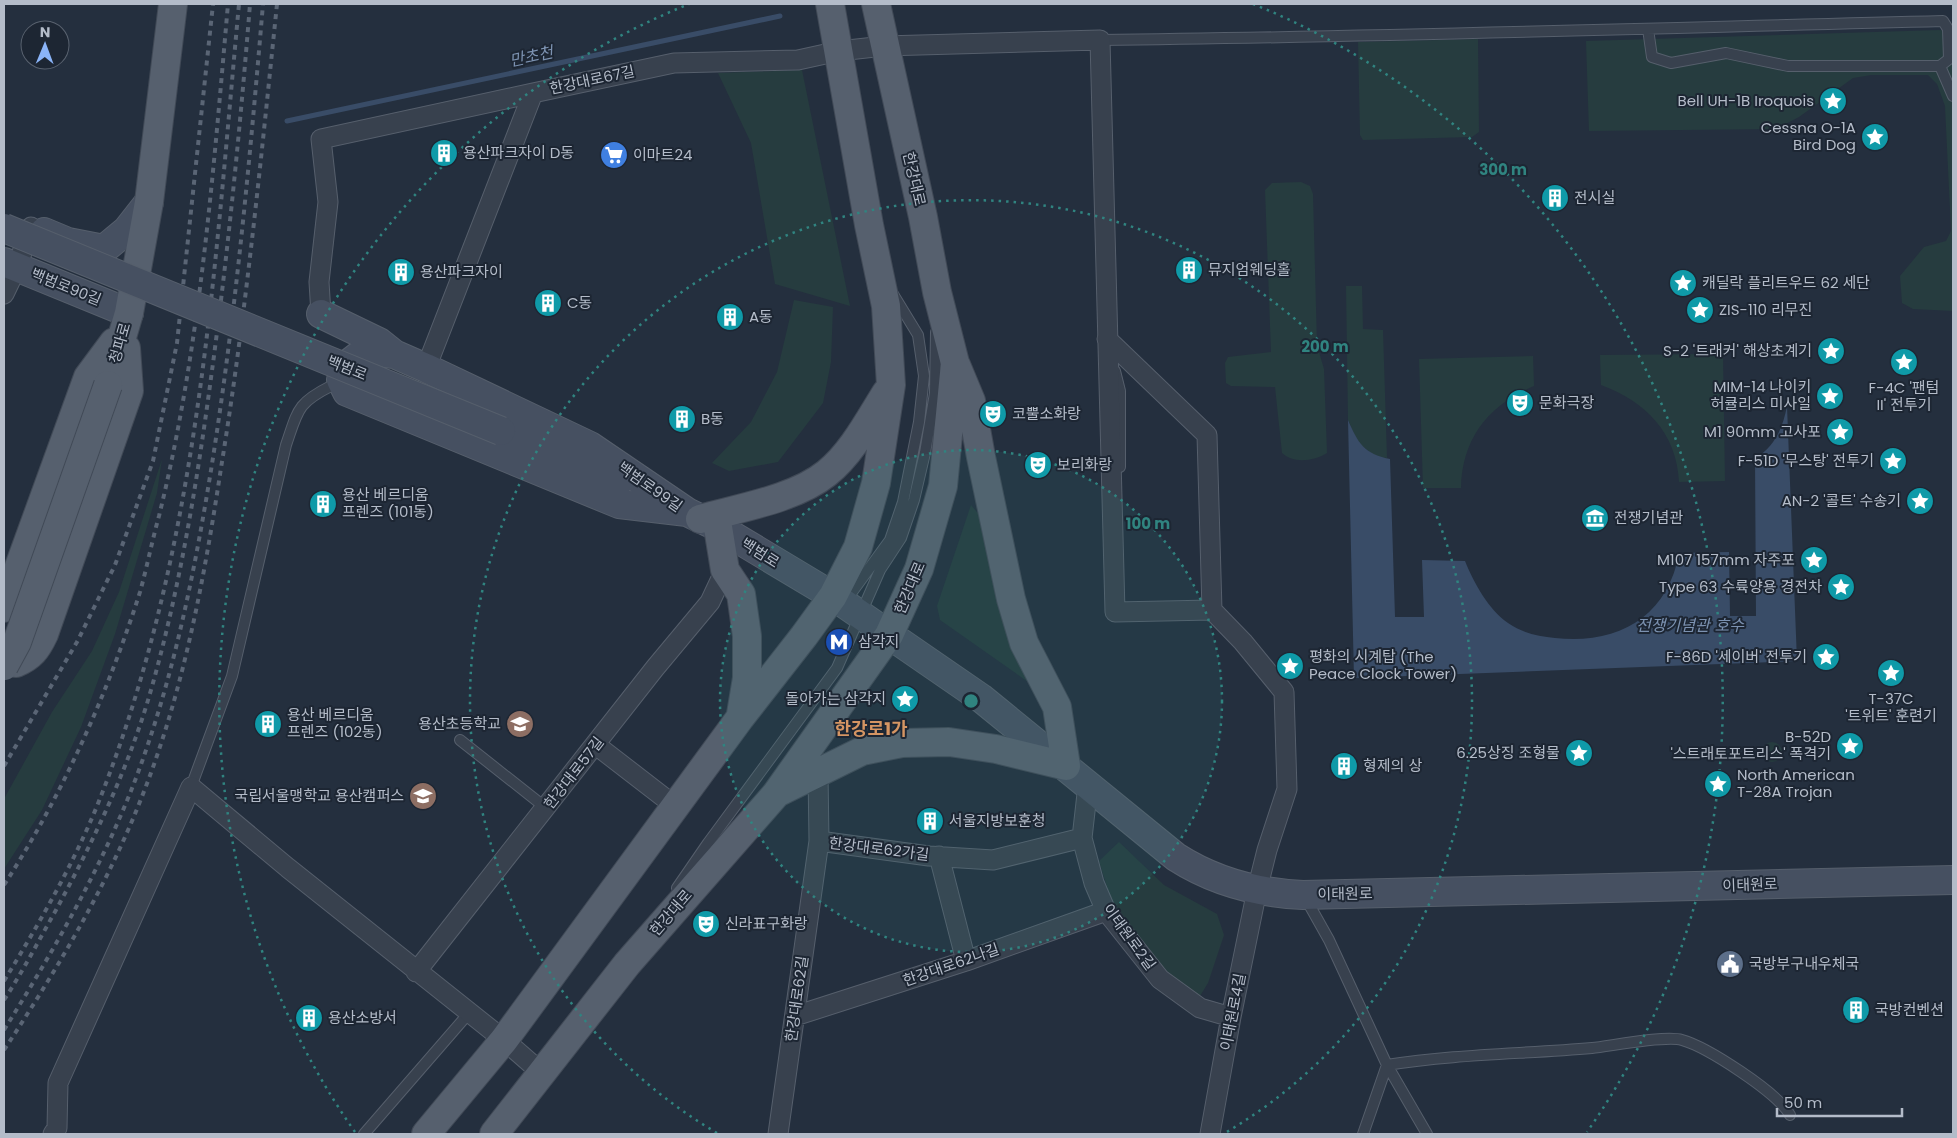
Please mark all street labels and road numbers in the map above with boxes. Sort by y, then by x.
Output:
street label: 한강대로67길 [547,60,636,99]
street label: 한강대로 [898,150,931,208]
street label: 백범로90길 [28,263,104,310]
street label: 청파로 [104,320,135,366]
street label: 백범로 [324,350,370,385]
street label: 백범로99길 [614,457,687,516]
street label: 백범로 [737,533,783,572]
street label: 한강대로 [889,558,930,617]
street label: 한강대로57길 [539,732,609,813]
street label: 한강대로62가길 [828,832,930,865]
street label: 이태원로 [1722,873,1778,896]
street label: 이태원로 [1317,883,1373,904]
street label: 한강대로 [645,885,697,940]
street label: 이태원로2길 [1098,899,1161,974]
street label: 한강대로62나길 [900,938,1002,991]
street label: 한강대로62길 [780,954,813,1044]
street label: 이태원로4길 [1215,971,1250,1052]

